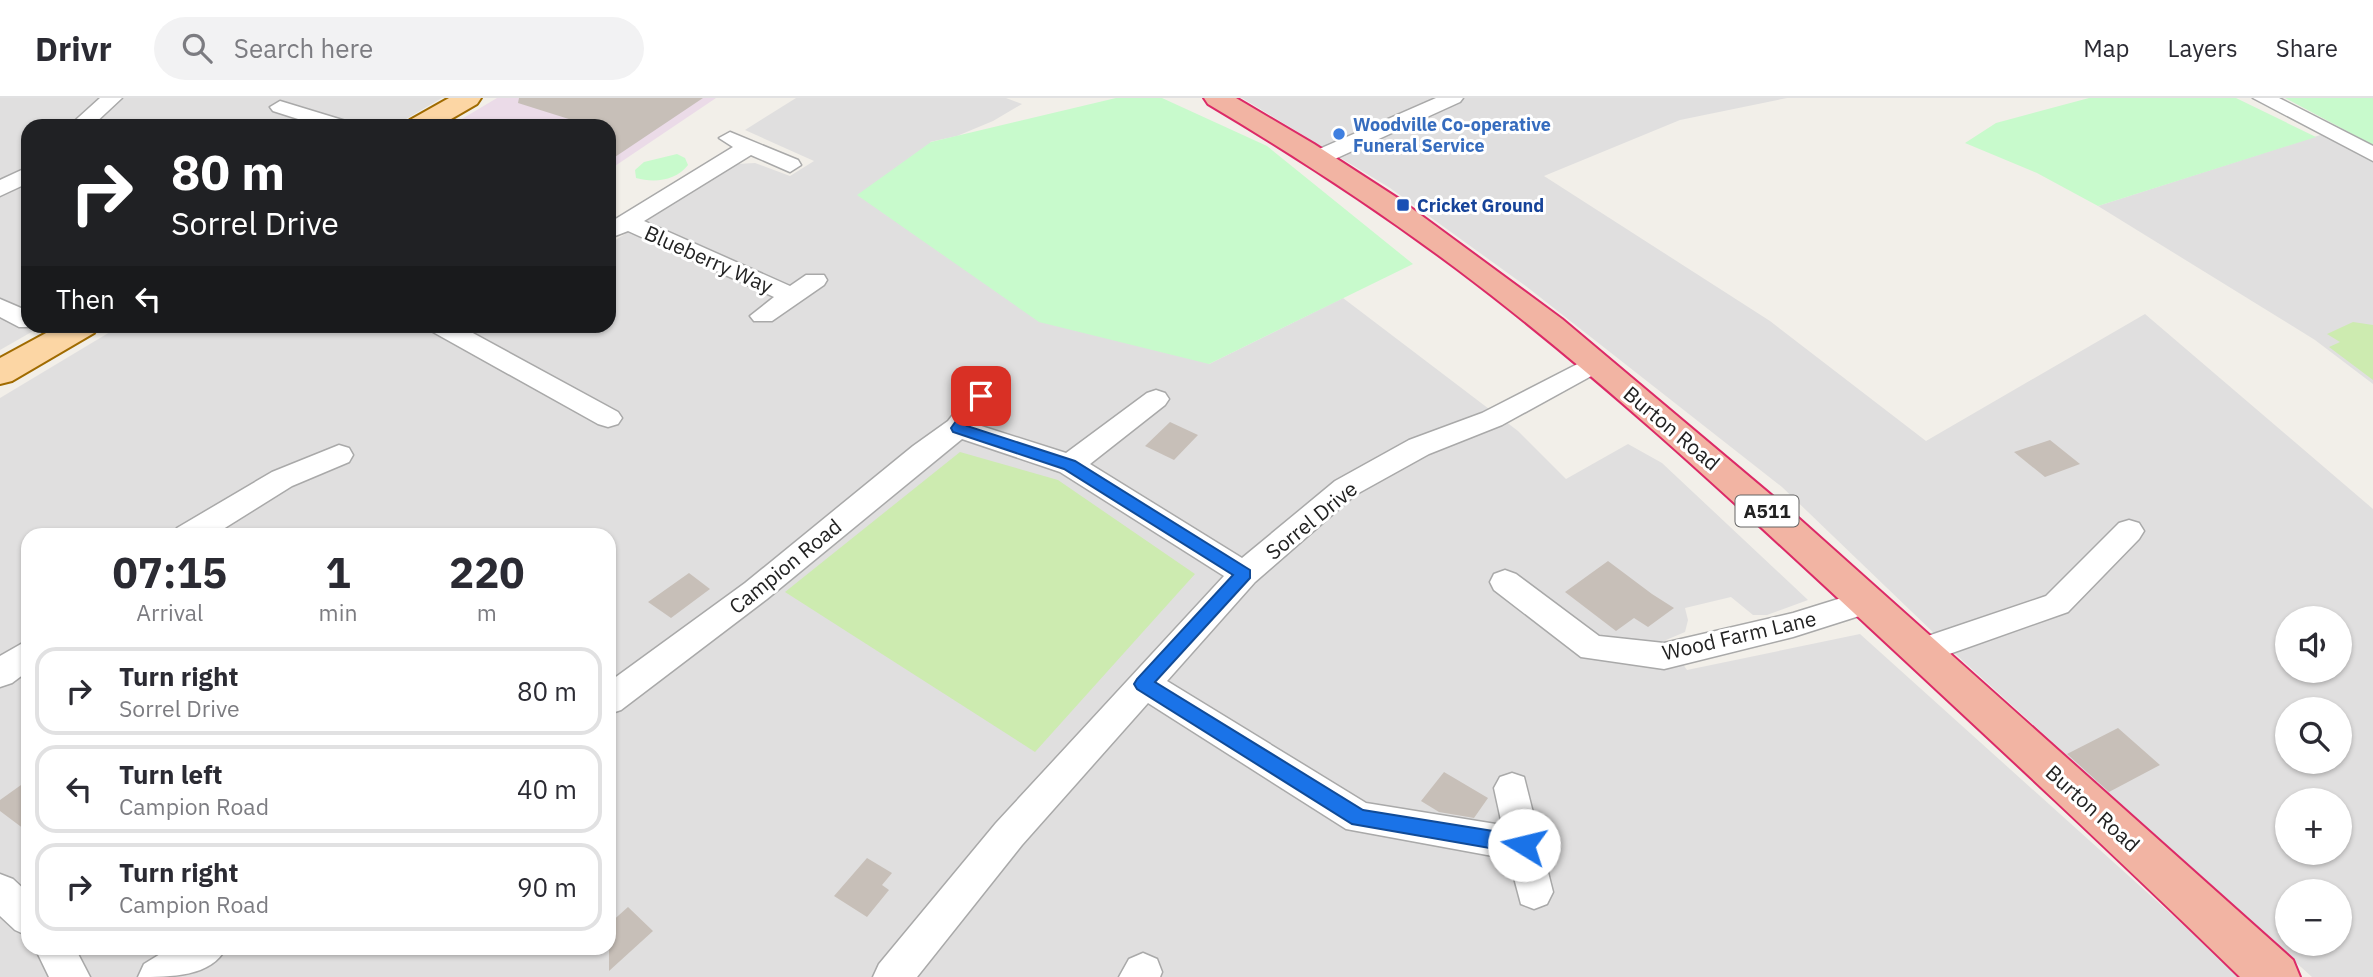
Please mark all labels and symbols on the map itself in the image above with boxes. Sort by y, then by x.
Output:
place label: Woodville Co-operative Funeral Service [1353,113,1551,157]
marker: Woodville Co-operative Funeral Service [1331,126,1347,142]
place label: Cricket Ground [1417,194,1544,217]
marker: Cricket Ground [1395,197,1411,213]
street label: Blueberry Way [640,218,778,300]
pin [951,366,1011,426]
street label: Burton Road [1618,379,1726,477]
street label: Sorrel Drive [1259,474,1363,566]
road number: A511 [1736,496,1798,526]
street label: Campion Road [723,512,847,620]
street label: Wood Farm Lane [1659,604,1819,666]
street label: Burton Road [2040,758,2146,858]
position arrow [1487,808,1561,882]

